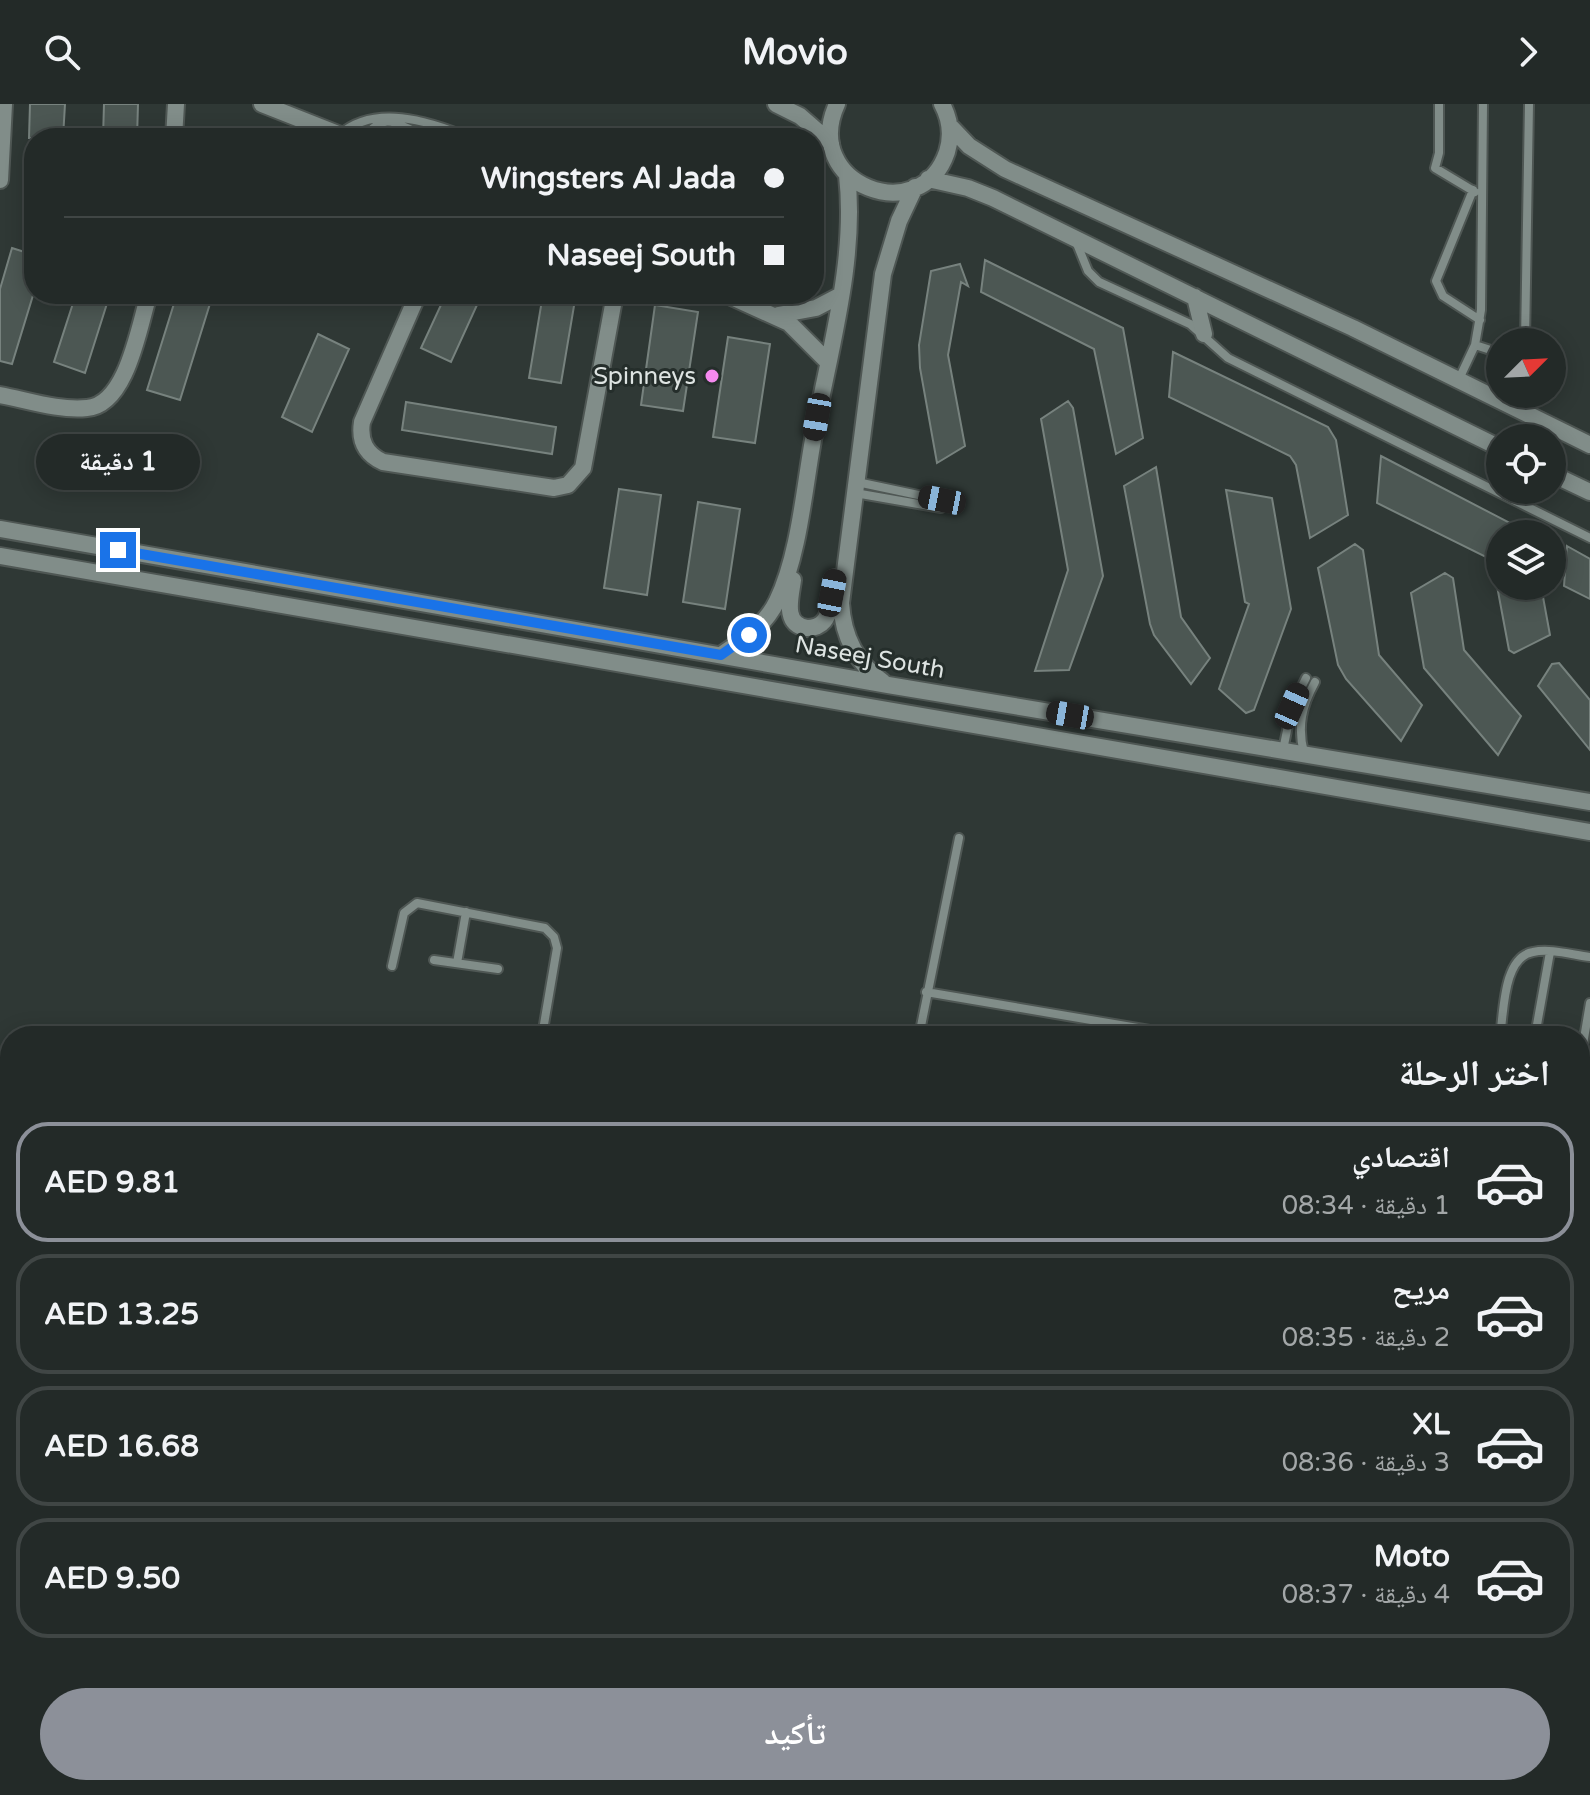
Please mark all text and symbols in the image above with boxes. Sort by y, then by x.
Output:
icon: search [40,30,84,74]
icon: forward [1506,30,1550,74]
text: Movio [742,31,848,74]
text: Wingsters Al Jada [481,160,736,197]
text: Naseej South [547,237,736,274]
north arrow [1486,328,1566,408]
map controls [1486,328,1566,600]
place label: Spinneys [593,362,696,391]
marker: Spinneys [703,367,721,385]
car [801,391,833,443]
button: locate [1486,424,1566,504]
callout: 1 دقيقة [36,434,200,490]
text: 1 دقيقة [79,446,157,477]
car [916,484,968,516]
button: layers [1486,520,1566,600]
route end [100,532,136,568]
car [816,567,848,619]
route start [731,617,767,653]
street label: Naseej South [793,630,947,685]
car [1271,679,1313,733]
car [1044,699,1096,731]
text: اختر الرحلة [1399,1052,1550,1095]
text: اقتصادي [1352,1139,1450,1176]
icon: car [1474,1146,1546,1218]
text: AED 9.81 [44,1164,180,1201]
text: 1 دقيقة · 08:34 [1282,1190,1450,1221]
text: مريح [1392,1271,1450,1308]
icon: car [1474,1278,1546,1350]
text: AED 13.25 [44,1296,199,1333]
text: 2 دقيقة · 08:35 [1282,1322,1450,1353]
text: XL [1413,1406,1450,1443]
icon: car [1474,1410,1546,1482]
text: AED 16.68 [44,1428,199,1465]
text: 3 دقيقة · 08:36 [1282,1447,1450,1478]
text: Moto [1374,1538,1450,1575]
icon: car [1474,1542,1546,1614]
text: AED 9.50 [44,1560,180,1597]
text: 4 دقيقة · 08:37 [1282,1579,1450,1610]
button: تأكيد [40,1688,1550,1780]

